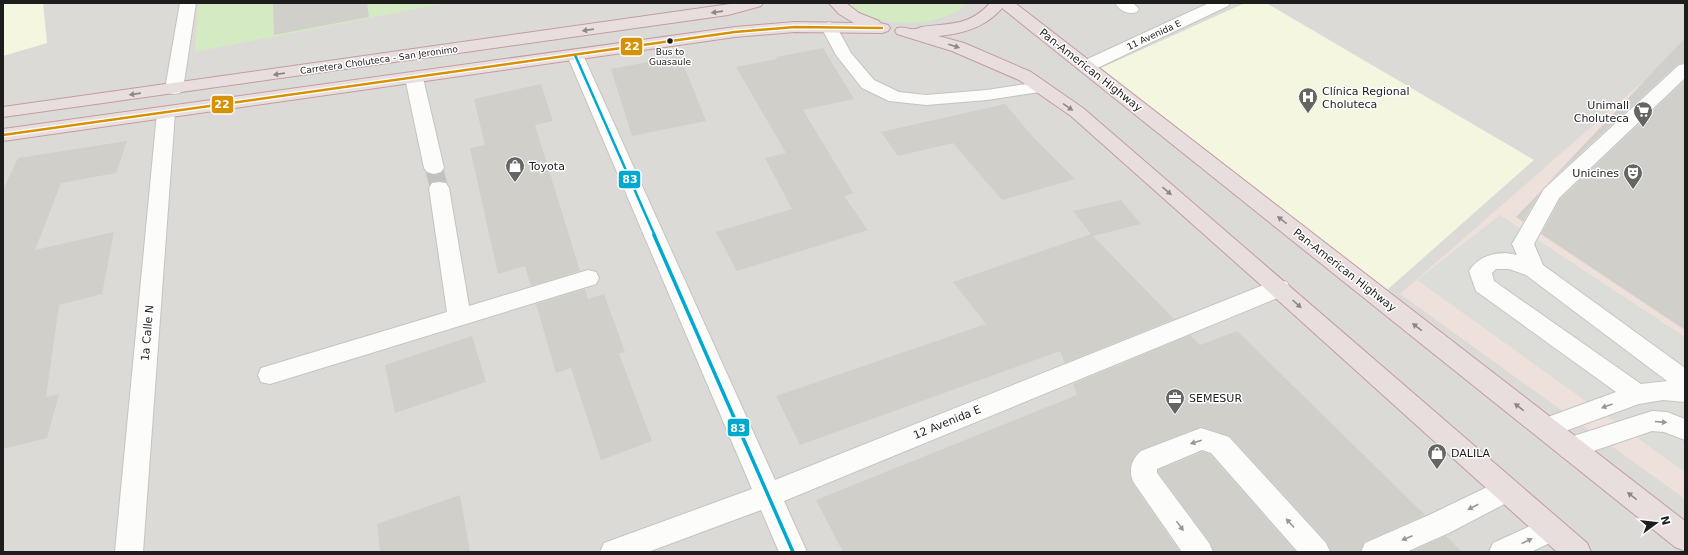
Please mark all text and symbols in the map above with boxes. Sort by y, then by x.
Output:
one-way arrow [711,9,723,15]
street label: 11 Avenida E [1125,18,1183,52]
street label: Pan-American Highway [1037,26,1145,115]
one-way arrow [582,27,594,33]
marker: Bus to Guasaule [665,36,675,46]
line badge: 22 [620,37,643,56]
text: 22 [624,40,640,53]
one-way arrow [949,43,961,49]
street label: Carretera Choluteca - San Jeronimo [299,44,459,76]
place label: Bus to Guasaule [649,47,692,67]
one-way arrow [273,71,285,77]
place label: Clínica Regional Choluteca [1322,85,1410,111]
hospital icon: Clínica Regional Choluteca [1297,86,1319,114]
one-way arrow [129,91,141,97]
line badge: 22 [211,95,234,114]
text: 22 [214,98,230,111]
place label: Unimall Choluteca [1574,99,1629,125]
supermarket icon: Unimall Choluteca [1632,100,1654,128]
one-way arrow [1063,103,1074,111]
shop icon: Toyota [504,155,526,183]
place label: Toyota [528,160,565,173]
theatre icon: Unicines [1622,162,1644,190]
place label: Unicines [1572,167,1619,180]
line badge: 83 [618,170,641,189]
text: 83 [622,173,638,186]
one-way arrow [1162,187,1172,196]
one-way arrow [1277,216,1288,224]
street label: Pan-American Highway [1291,226,1399,315]
one-way arrow [1292,300,1302,309]
street label: 1a Calle N [139,304,156,362]
one-way arrow [1412,322,1423,331]
office icon: SEMESUR [1164,387,1186,415]
place label: SEMESUR [1189,392,1242,405]
street label: 12 Avenida E [911,403,983,442]
one-way arrow [1514,403,1525,411]
one-way arrow [1600,403,1612,409]
line badge: 83 [727,418,750,437]
one-way arrow [1655,418,1667,425]
text: 83 [730,422,746,435]
one-way arrow [1190,439,1202,445]
shop icon: DALILA [1426,442,1448,470]
place label: DALILA [1451,447,1491,460]
one-way arrow [1627,492,1638,501]
north arrow [1636,503,1676,543]
one-way arrow [1467,504,1478,510]
text: N [1658,514,1673,527]
one-way arrow [1285,518,1295,528]
one-way arrow [1176,521,1184,531]
one-way arrow [1401,535,1412,541]
one-way arrow [1521,537,1533,544]

